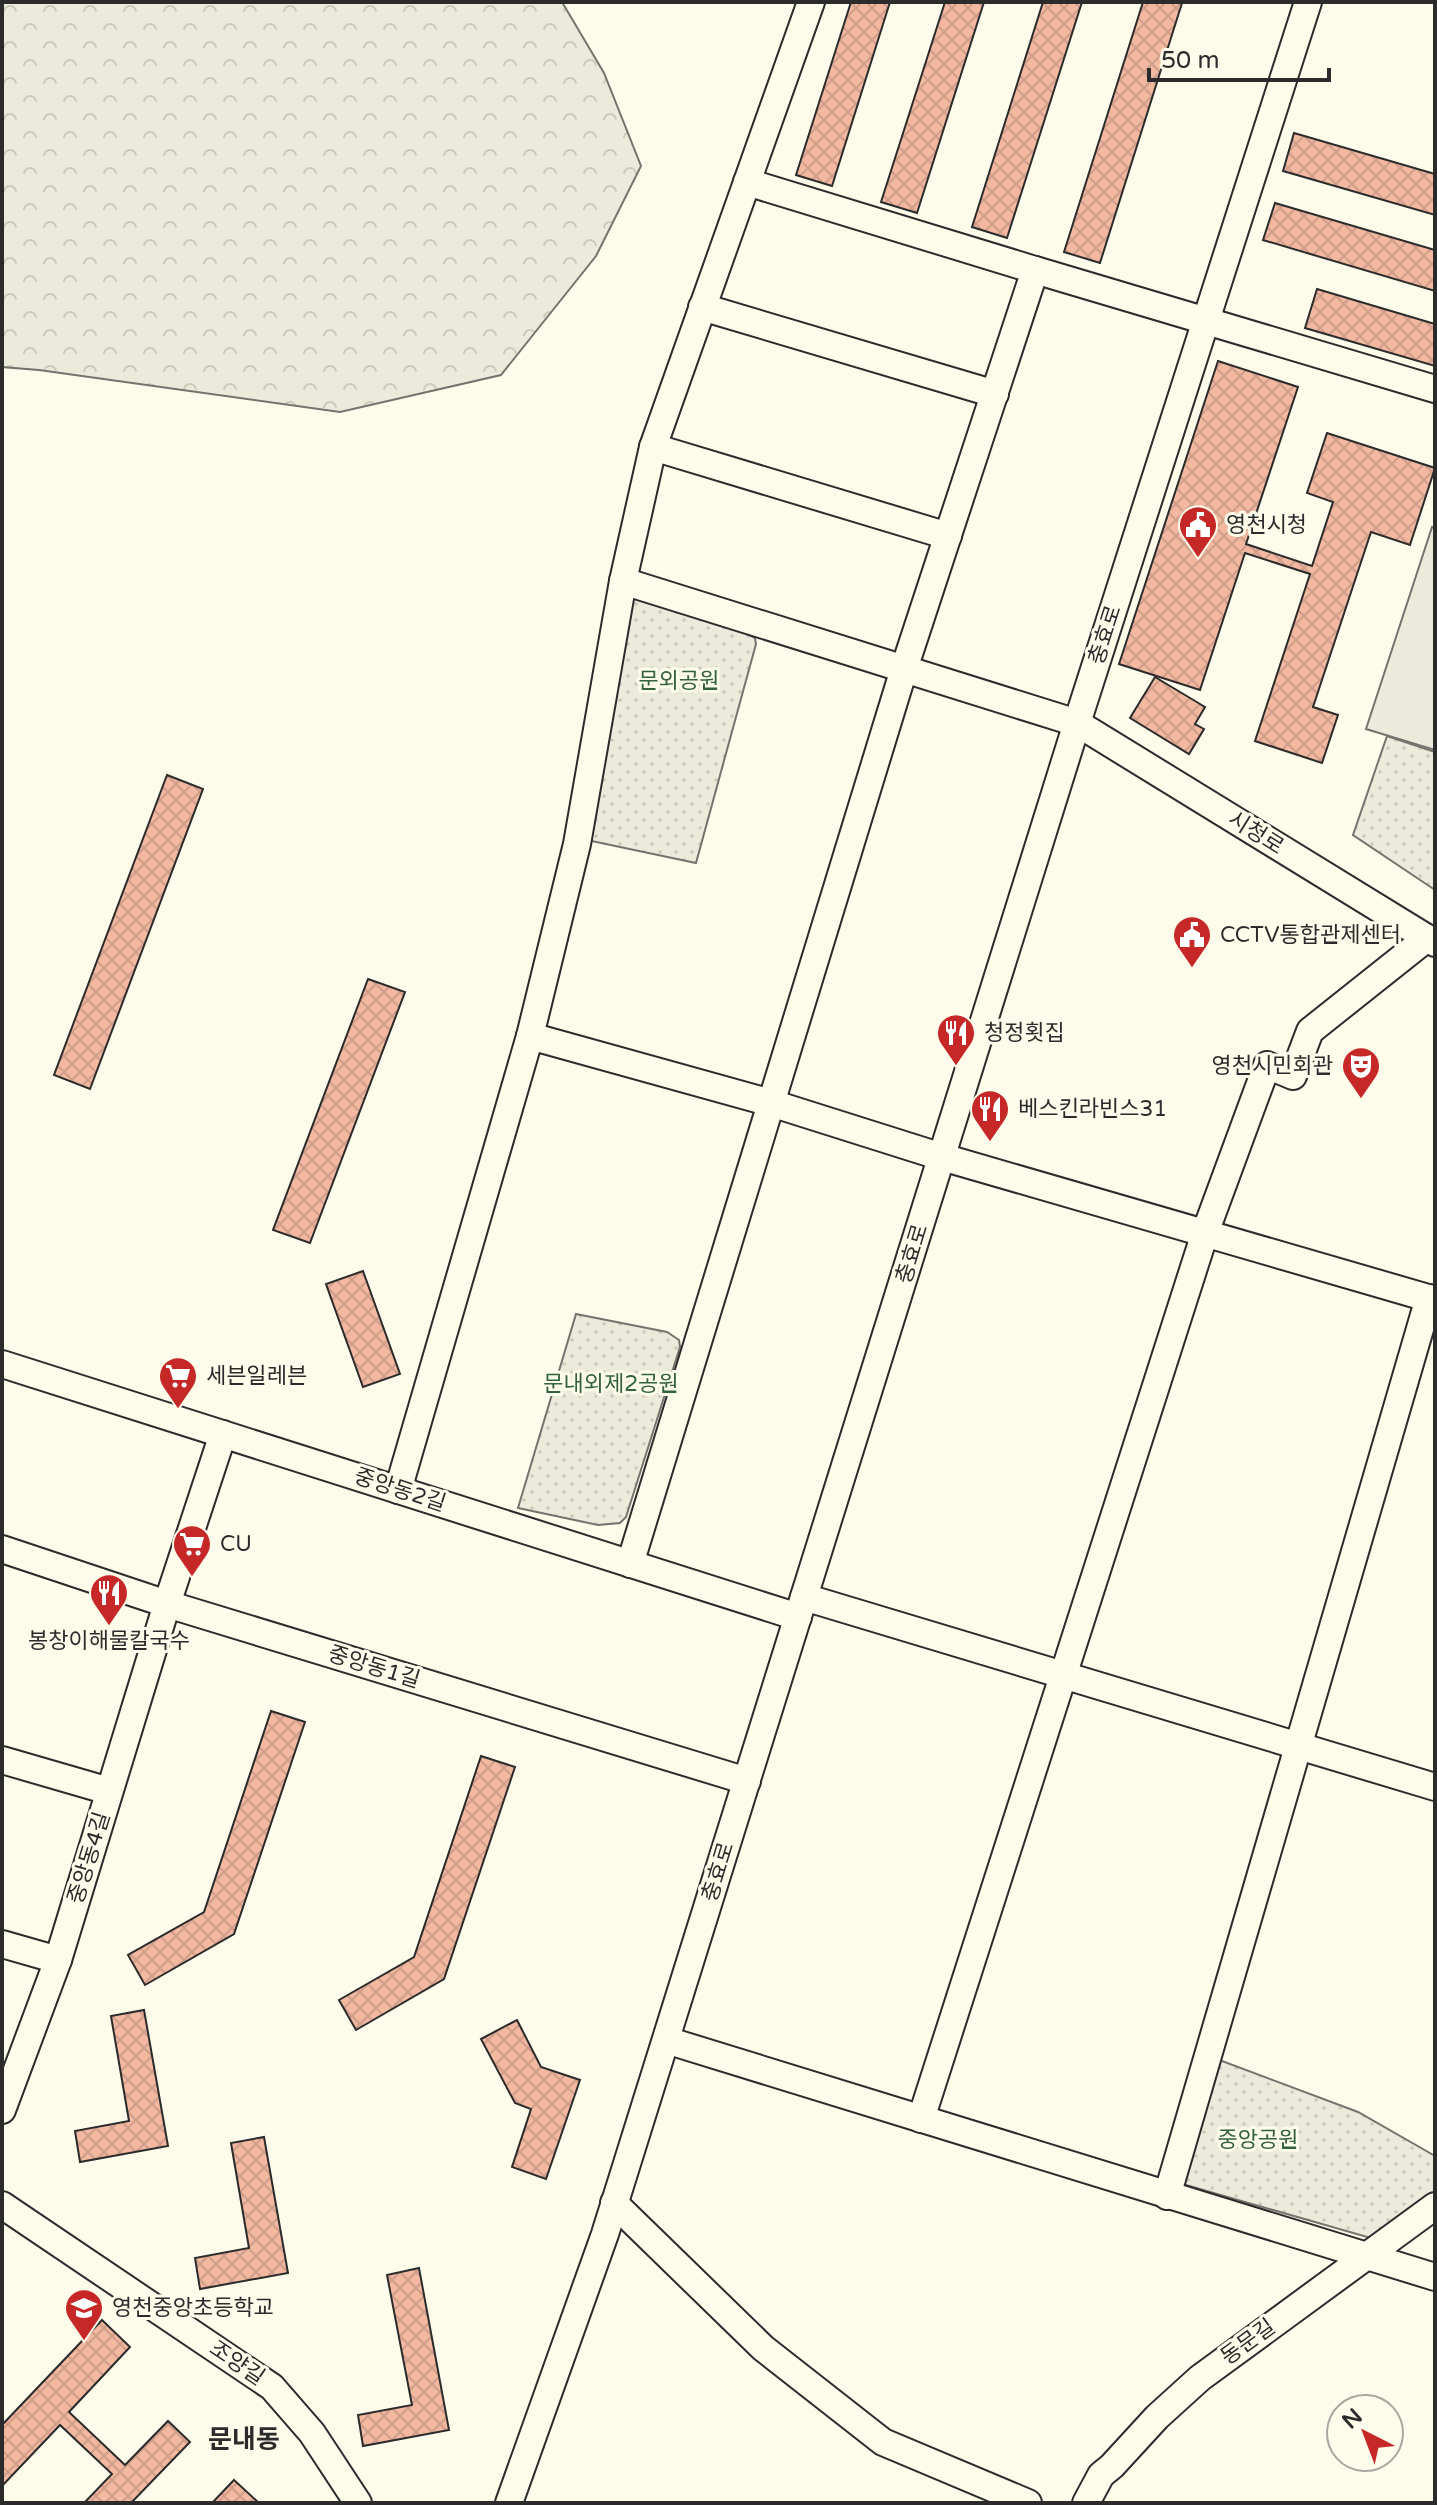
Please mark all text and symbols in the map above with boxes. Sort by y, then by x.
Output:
scale bar [1149,32,1329,82]
text: 50 m [1161,46,1219,75]
public building icon: 영천시청 [1177,504,1219,559]
place label: 영천시청 [1226,512,1307,538]
street label: 충효로 [1083,602,1127,668]
park label: 문외공원 [639,668,719,694]
street label: 시청로 [1223,806,1289,860]
public building icon: CCTV통합관제센터 [1171,914,1213,969]
place label: CCTV통합관제센터 [1220,922,1401,948]
restaurant icon: 청정횟집 [935,1012,977,1067]
place label: 청정횟집 [984,1020,1065,1046]
theatre icon: 영천시민회관 [1340,1045,1382,1100]
place label: 영천시민회관 [1212,1053,1333,1079]
restaurant icon: 베스킨라빈스31 [969,1088,1011,1143]
place label: 베스킨라빈스31 [1018,1096,1167,1122]
street label: 충효로 [891,1221,933,1287]
supermarket icon: 세븐일레븐 [157,1355,199,1410]
place label: 세븐일레븐 [206,1363,307,1389]
park label: 문내외제2공원 [543,1371,679,1397]
street label: 중앙동2길 [351,1463,449,1517]
supermarket icon: CU [171,1523,213,1578]
place label: CU [220,1531,252,1557]
restaurant icon: 봉창이해물칼국수 [88,1572,130,1627]
place label: 봉창이해물칼국수 [28,1628,190,1654]
street label: 중앙동1길 [325,1641,423,1693]
street label: 중앙동4길 [63,1809,115,1907]
street label: 충효로 [697,1839,739,1905]
park label: 중앙공원 [1218,2127,1298,2153]
school or university icon: 영천중앙초등학교 [63,2287,105,2342]
place label: 영천중앙초등학교 [112,2295,274,2321]
street label: 동문길 [1216,2314,1280,2370]
street label: 조양길 [205,2335,269,2391]
north arrow [1325,2393,1405,2473]
text: N [1337,2403,1368,2434]
district label: 문내동 [208,2424,280,2455]

